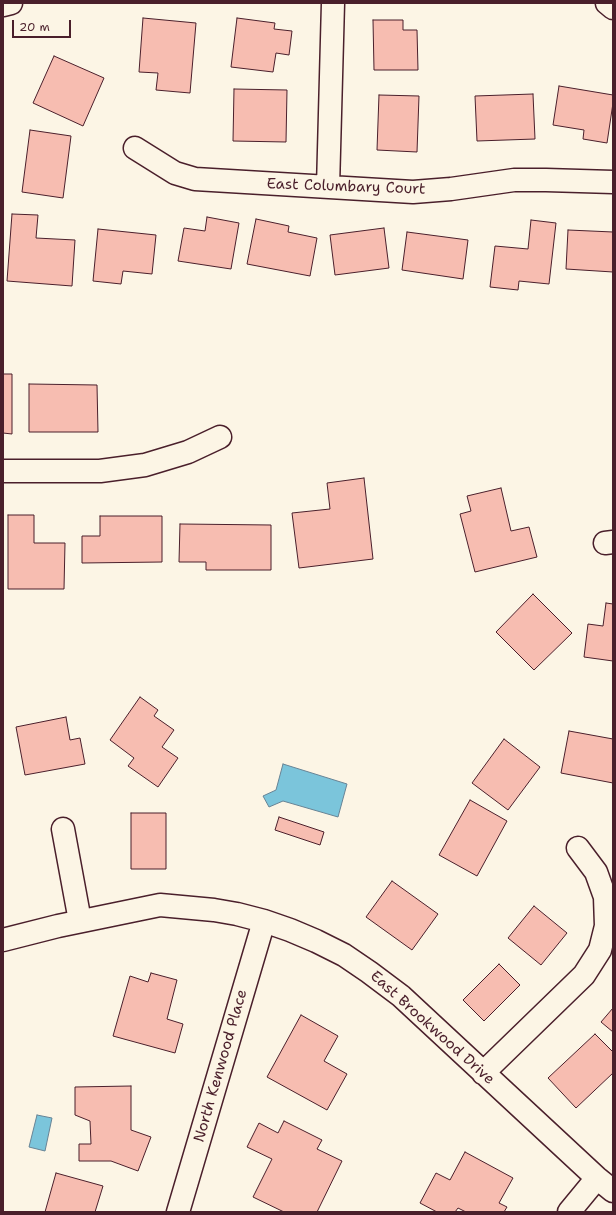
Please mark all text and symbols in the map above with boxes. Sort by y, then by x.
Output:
scale bar [14,12,73,38]
text: 20 m [19,19,50,35]
street label: East Columbary Court [266,175,426,199]
street label: East Brookwood Drive [366,967,498,1089]
street label: North Kenwood Place [191,988,251,1144]

